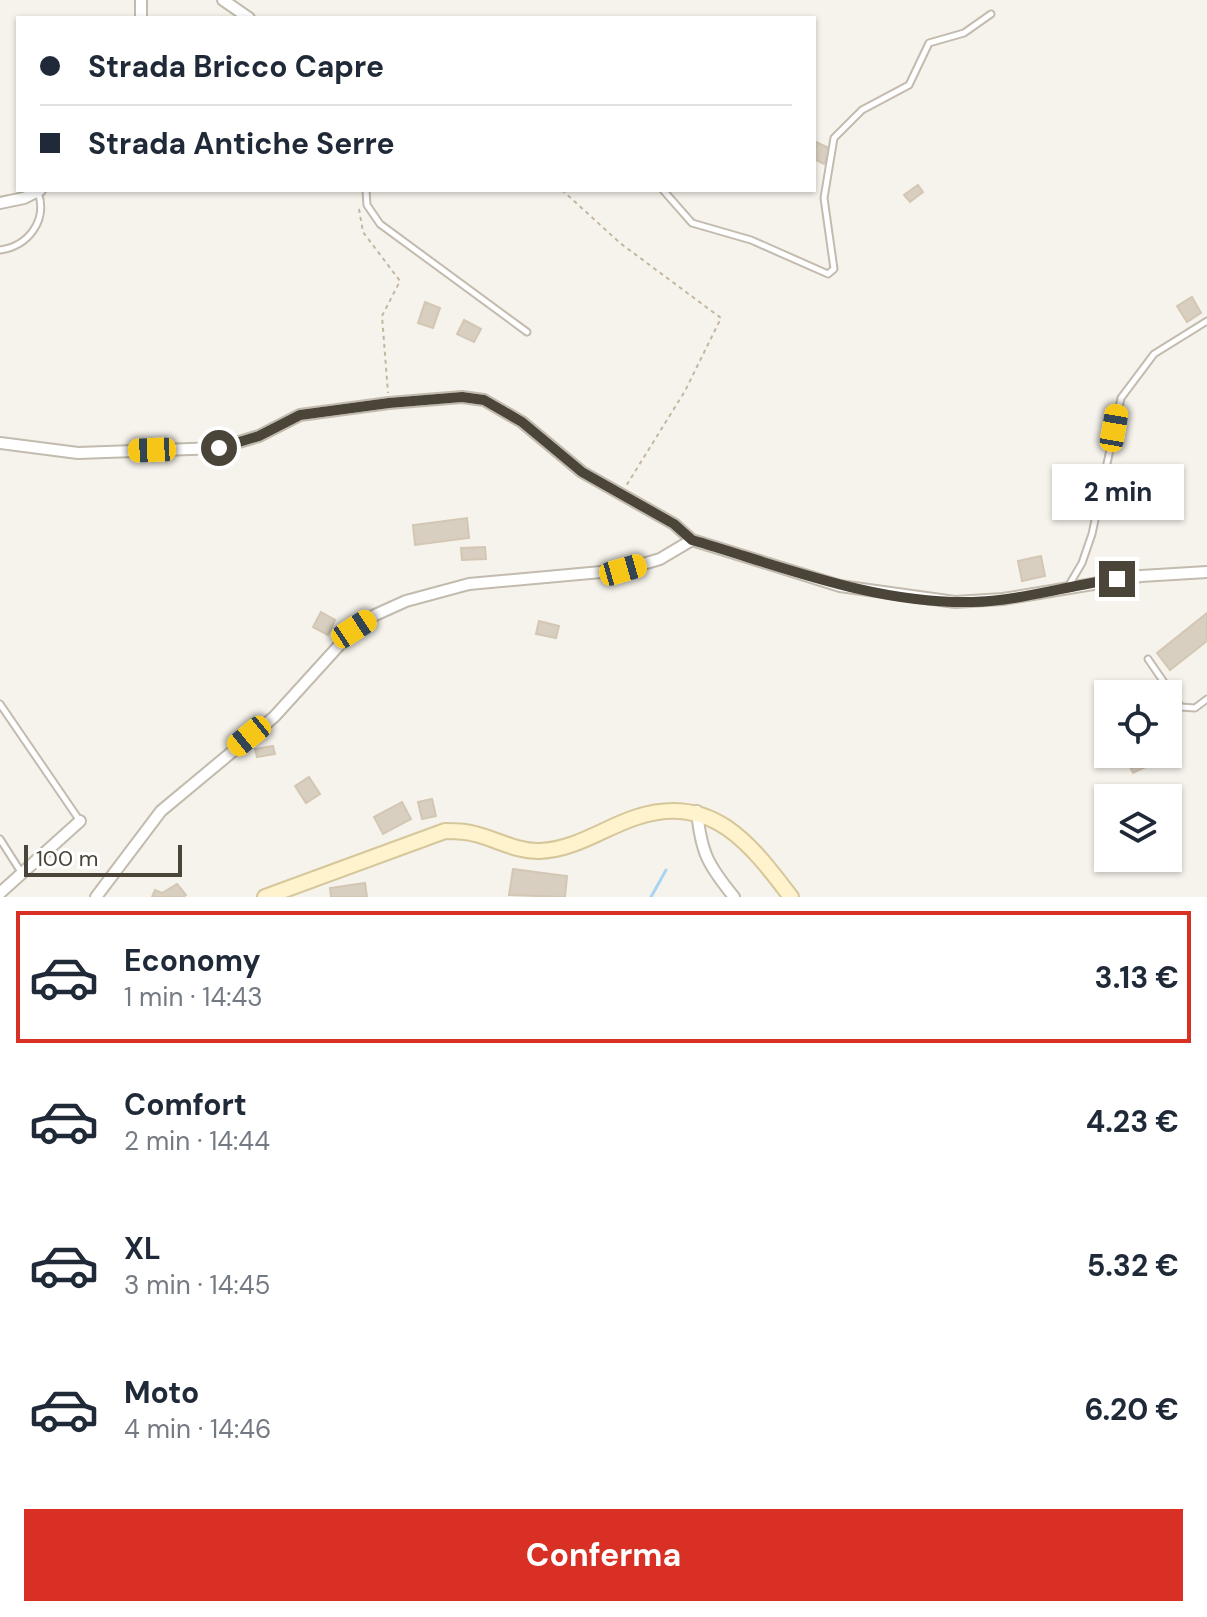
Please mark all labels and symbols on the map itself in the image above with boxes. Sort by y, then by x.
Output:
car [1098,402,1130,454]
route start [201,430,237,466]
car [128,437,176,463]
callout: 2 min [1051,463,1183,519]
car [597,552,649,588]
route end [1099,561,1135,597]
car [327,606,381,652]
car [223,712,275,760]
scale bar [24,841,182,877]

